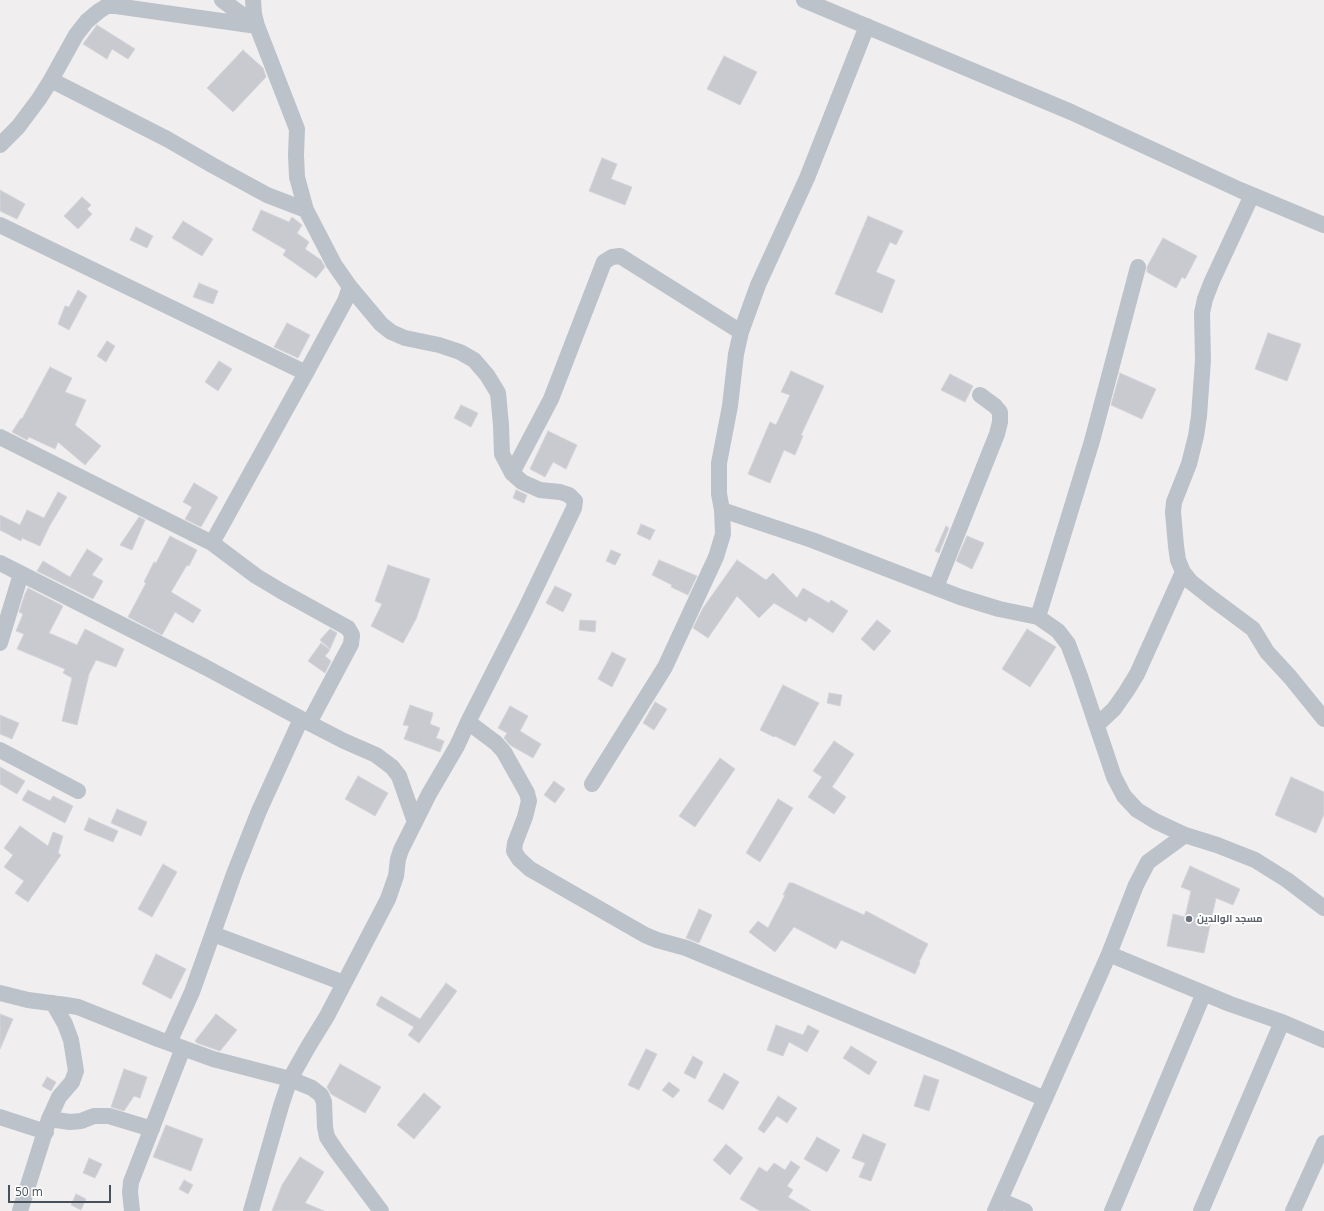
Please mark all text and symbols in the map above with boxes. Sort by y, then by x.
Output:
place label: مسجد الوالدين [1197,913,1263,925]
marker: مسجد الوالدين [1184,914,1194,924]
scale bar [10,1177,113,1203]
text: 50 m [15,1183,43,1200]

